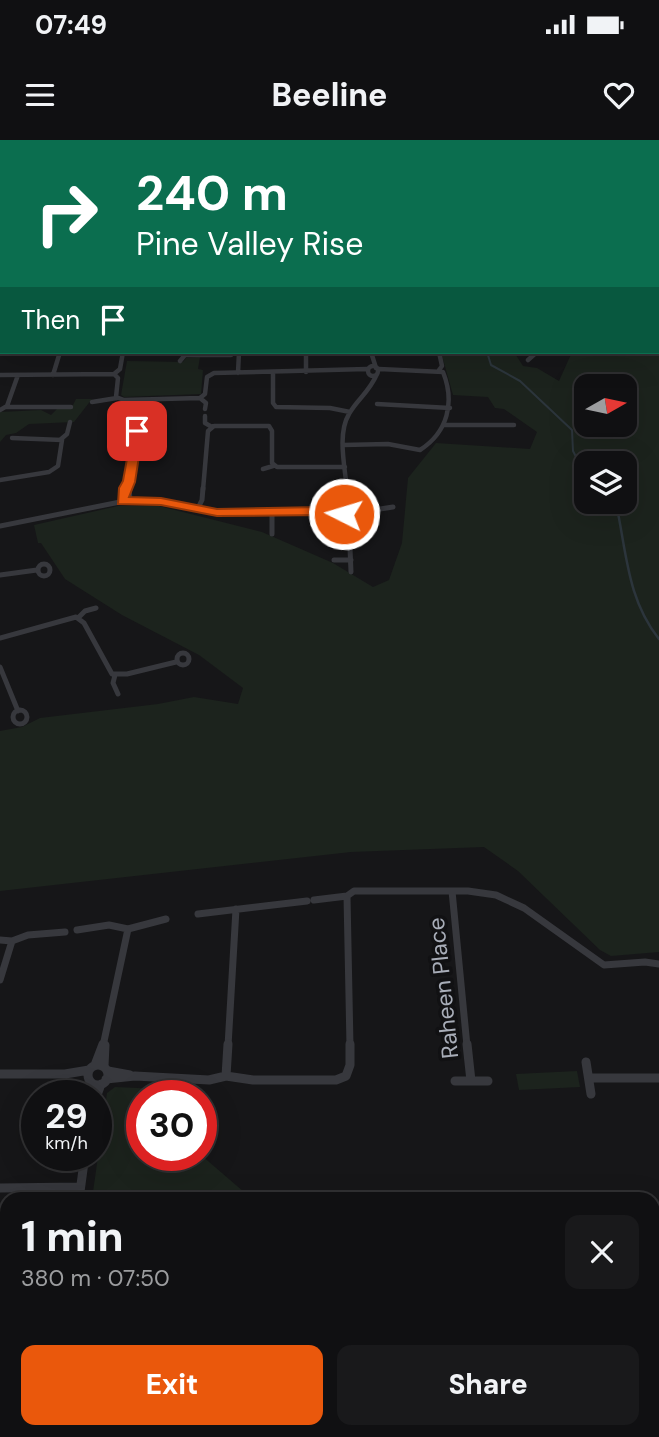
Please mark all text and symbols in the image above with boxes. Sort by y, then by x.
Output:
text: 07:49 [35,8,107,42]
text: Beeline [271,74,388,116]
icon: menu [21,76,59,114]
icon: heart [600,76,638,114]
text: 240 m [136,161,288,225]
icon: right [21,168,112,259]
text: Pine Valley Rise [136,223,363,265]
icon: arrive [94,301,132,339]
text: Then [21,303,80,337]
north arrow [574,374,637,438]
map controls [574,374,637,514]
pin [107,401,167,461]
icon: arrive [118,412,156,450]
button: layers [574,451,637,514]
position arrow [307,477,381,551]
street label: Raheen Place [421,916,465,1060]
speed limit sign: 30 [126,1080,217,1171]
text: 29 [45,1093,88,1139]
text: km/h [45,1131,88,1155]
text: 1 min [21,1209,124,1264]
button: close [565,1215,639,1289]
text: 380 m · 07:50 [21,1263,170,1293]
button: Exit [21,1345,323,1425]
button: Share [337,1345,639,1425]

